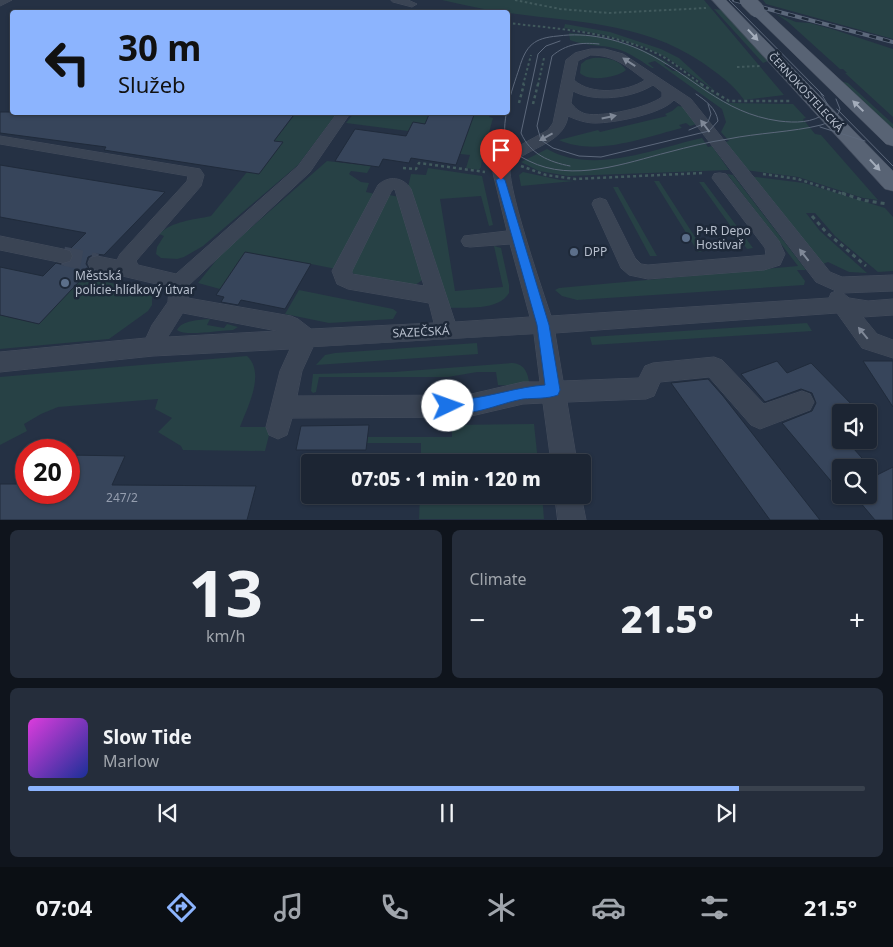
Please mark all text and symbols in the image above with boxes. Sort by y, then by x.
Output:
text: 30 m [118,24,201,71]
one-way arrow [747,29,759,41]
icon: left [35,30,100,95]
street label: ČERNOKOSTELECKÁ [766,49,848,135]
one-way arrow [623,57,636,67]
text: Služeb [118,69,186,99]
one-way arrow [852,100,864,112]
one-way arrow [602,113,617,121]
one-way arrow [700,119,710,133]
pin [480,129,522,180]
one-way arrow [538,133,553,141]
icon: arrive [487,136,515,164]
one-way arrow [869,159,881,171]
place label: P+R Depo Hostivař [696,222,751,253]
marker: P+R Depo Hostivař [680,232,692,244]
place label: DPP [584,243,607,260]
marker: DPP [568,246,580,258]
one-way arrow [798,249,809,262]
place label: Městská policie-hlídkový útvar [75,267,195,298]
marker: Městská policie-hlídkový útvar [59,277,71,289]
street label: SAZEČSKÁ [392,322,450,341]
one-way arrow [858,326,869,339]
position arrow [421,379,473,431]
map controls [832,404,877,504]
button: sound [832,404,877,449]
speed limit sign: 20 [15,439,80,504]
button: search [832,459,877,504]
text: 07:05 · 1 min · 120 m [351,466,541,492]
house number: 247/2 [106,489,138,506]
text: 13 [189,548,263,636]
text: Climate [470,568,527,590]
text: 21.5° [621,592,714,644]
text: − [470,600,486,638]
text: + [849,600,865,638]
text: km/h [206,625,245,647]
text: Slow Tide [103,724,192,750]
text: Marlow [103,750,159,772]
icon: previous [154,799,182,827]
icon: pause [433,799,461,827]
icon: next [712,799,740,827]
icon: directions [164,890,199,925]
icon: music [271,890,306,925]
icon: phone [377,890,412,925]
icon: climate [484,890,519,925]
icon: car [591,890,626,925]
icon: filters [697,890,732,925]
text: 07:04 [36,892,92,922]
text: 21.5° [804,892,857,922]

